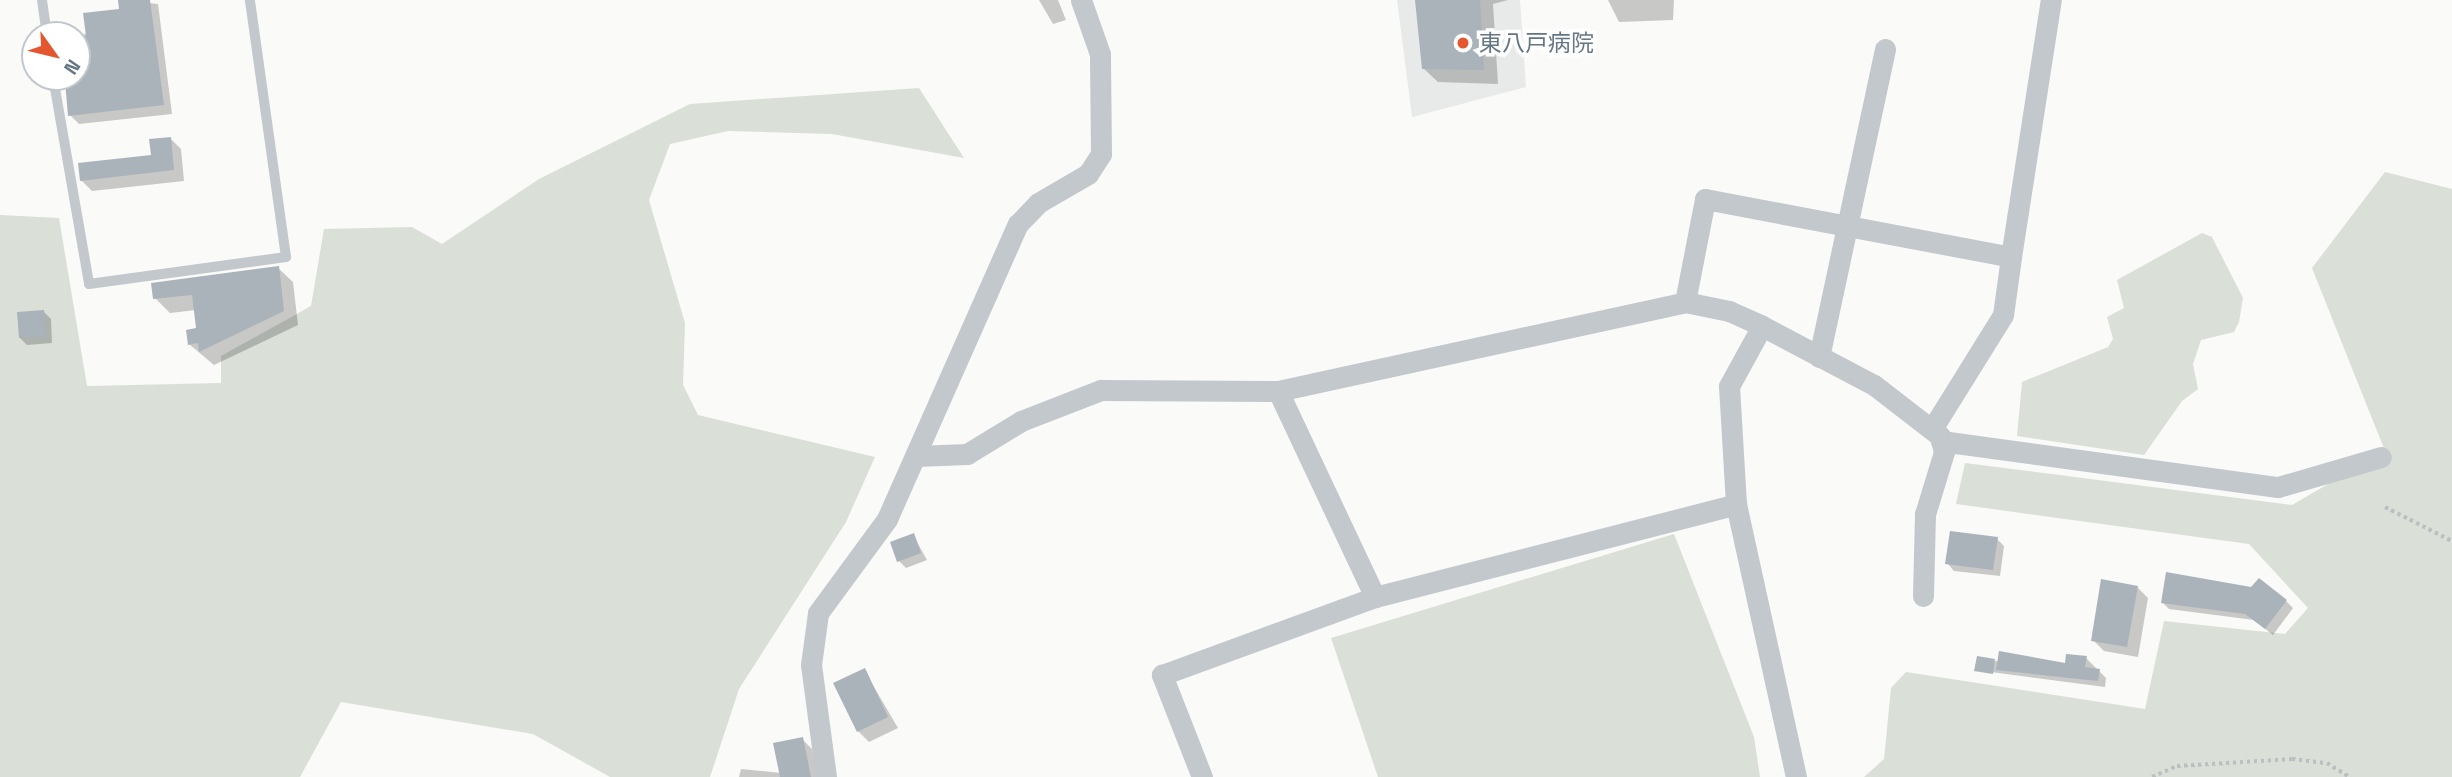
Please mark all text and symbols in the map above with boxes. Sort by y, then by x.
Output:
north arrow [21,21,91,91]
place label: 東八戸病院 [1479,29,1594,57]
marker: 東八戸病院 [1453,33,1473,53]
text: N [58,55,86,79]

